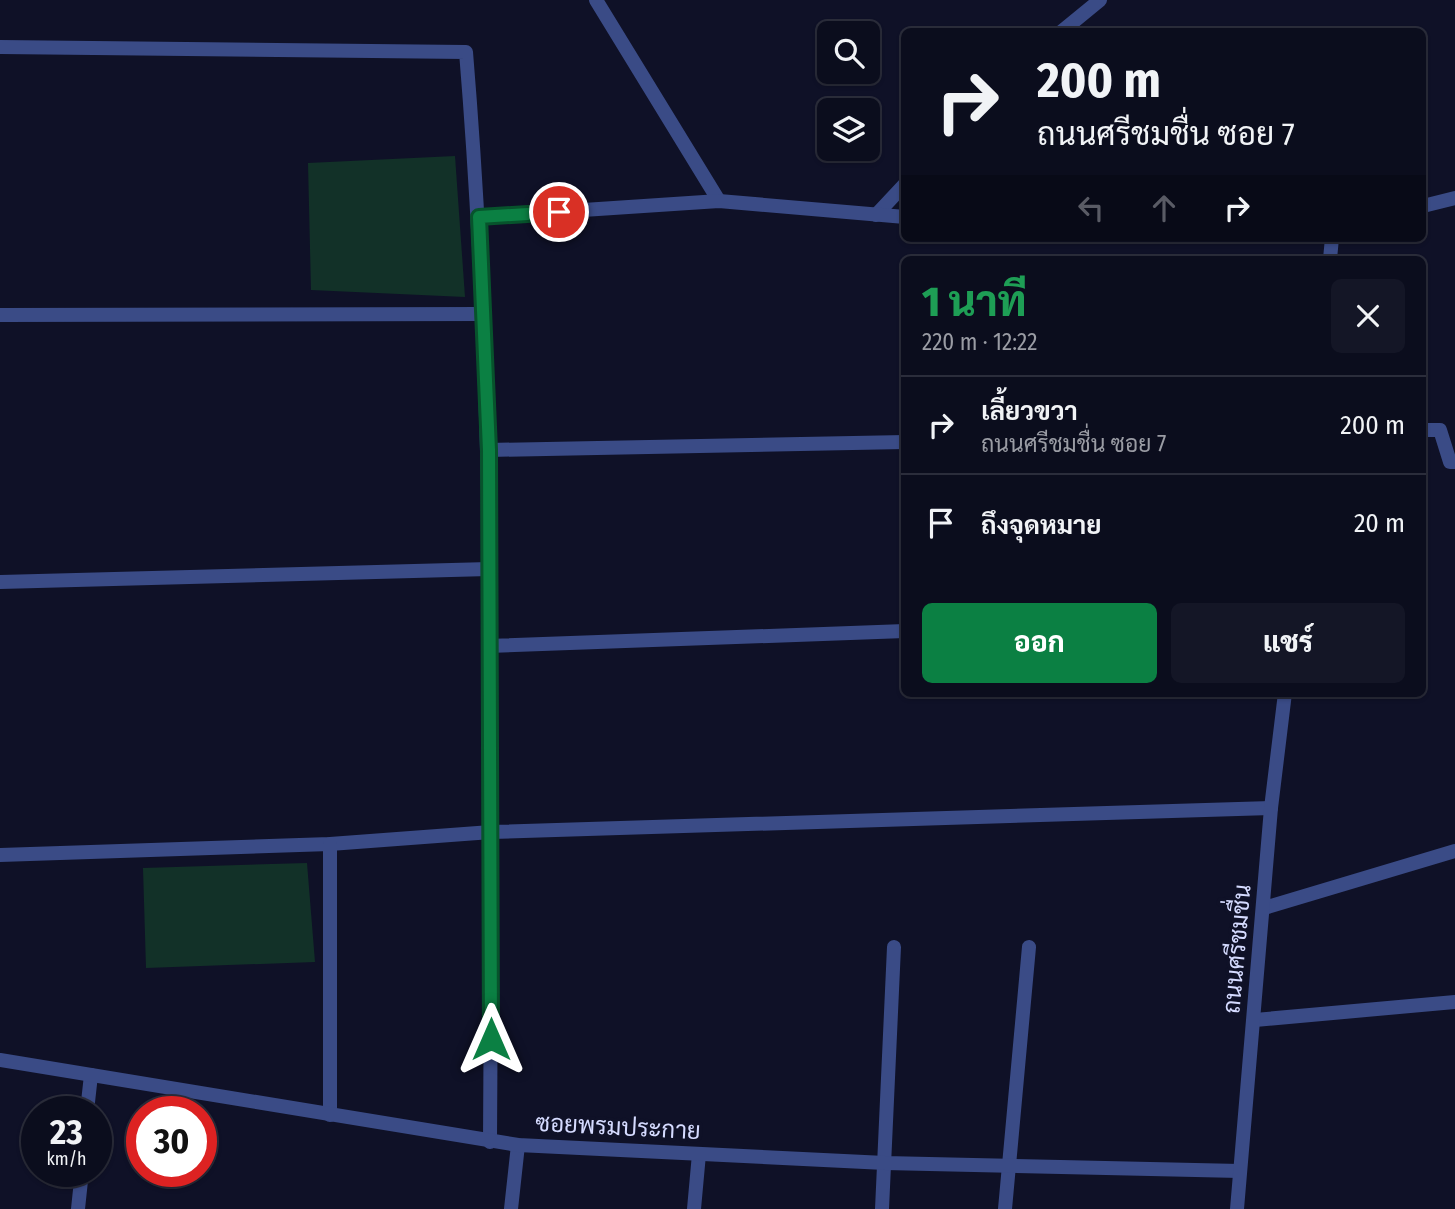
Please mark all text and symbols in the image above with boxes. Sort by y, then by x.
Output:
map controls [817,21,880,161]
button: search [817,21,880,84]
text: 200 m [1037,51,1161,110]
icon: right [922,56,1013,147]
button: layers [817,98,880,161]
text: ถนนศรีชมชื่น ซอย 7 [1037,115,1295,153]
pin [529,182,589,242]
icon: left [1072,189,1110,227]
icon: ahead [1145,189,1183,227]
icon: right [1218,189,1256,227]
icon: arrive [540,193,578,231]
text: 1 นาที [922,277,1027,327]
button: close [1331,279,1405,353]
text: 220 m · 12:22 [922,328,1037,356]
text: เลี้ยวขวา [981,396,1078,427]
icon: right [922,406,960,444]
text: 200 m [1340,410,1405,441]
text: ถนนศรีชมชื่น ซอย 7 [981,430,1166,458]
icon: arrive [922,504,960,542]
text: 20 m [1354,508,1405,539]
text: ถึงจุดหมาย [981,510,1102,541]
button: ออก [922,603,1157,683]
button: แชร์ [1171,603,1405,683]
street label: ถนนศรีชมชื่น [1210,883,1257,1015]
position arrow [454,1002,528,1076]
speed limit sign: 30 [126,1096,217,1187]
street label: ซอยพรมประกาย [535,1109,701,1145]
text: 23 [50,1111,83,1153]
text: km/h [46,1148,87,1170]

